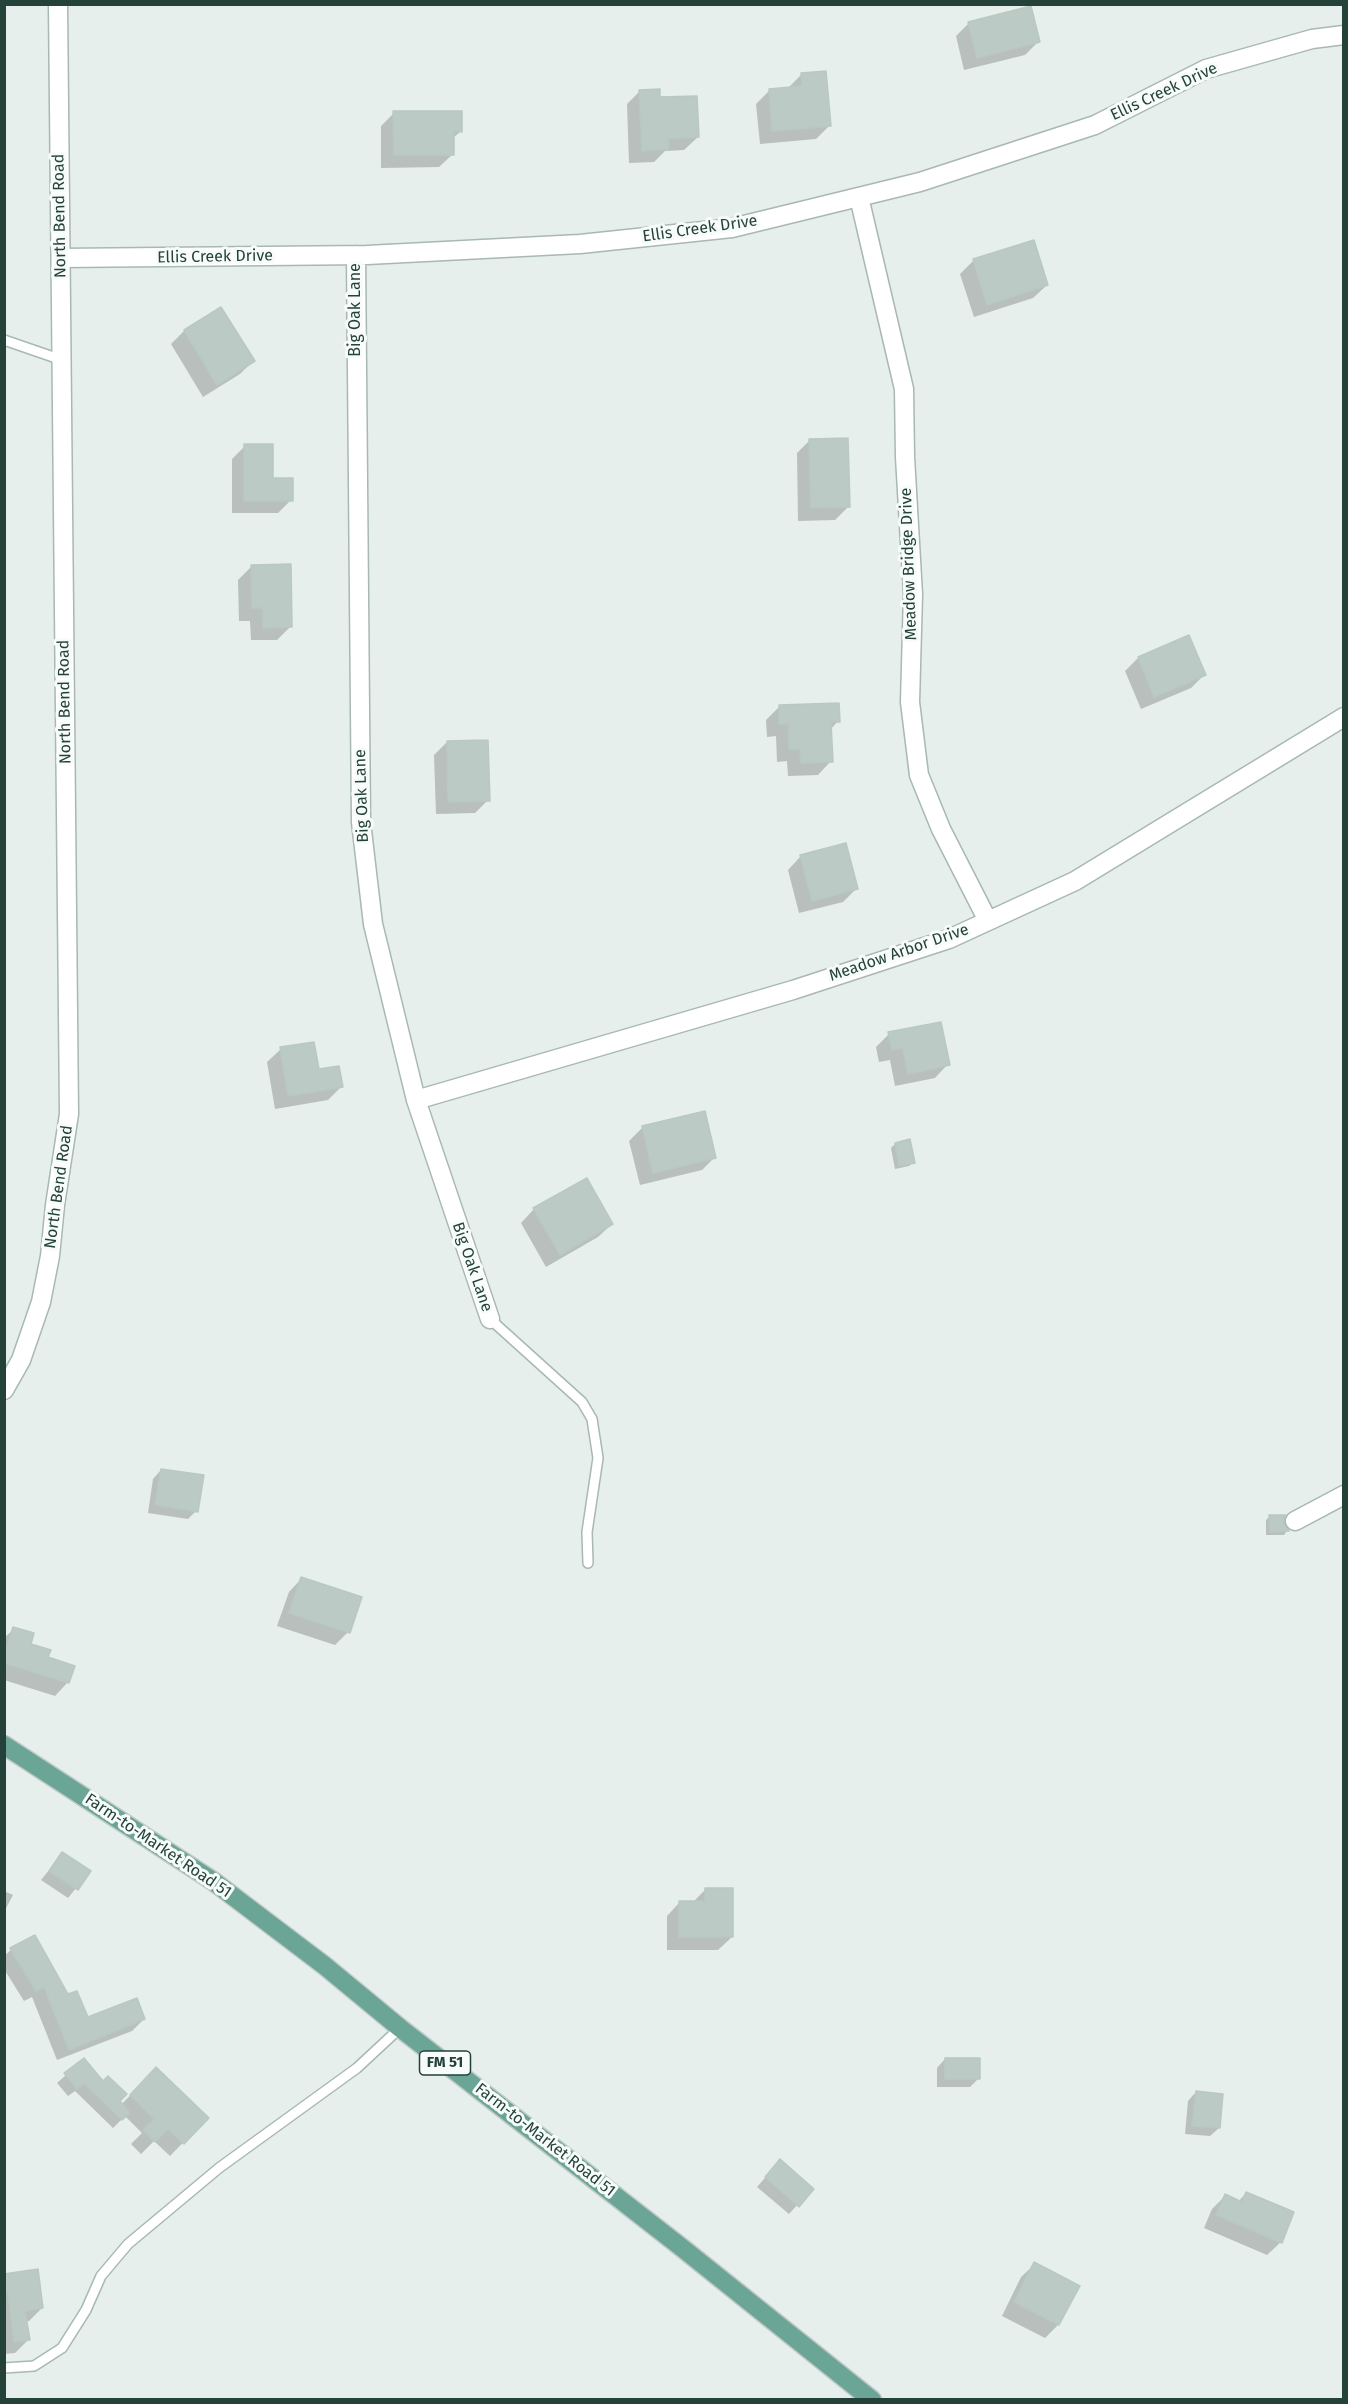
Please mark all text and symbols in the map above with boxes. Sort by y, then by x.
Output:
street label: Ellis Creek Drive [1107,59,1221,125]
street label: North Bend Road [49,154,71,278]
street label: Ellis Creek Drive [641,211,759,247]
street label: Ellis Creek Drive [157,246,273,268]
street label: Big Oak Lane [346,263,366,357]
street label: Meadow Bridge Drive [897,487,921,641]
street label: North Bend Road [54,640,76,764]
street label: Big Oak Lane [351,749,373,843]
street label: Meadow Arbor Drive [827,920,971,986]
street label: North Bend Road [41,1124,77,1250]
street label: Big Oak Lane [448,1220,496,1314]
street label: Farm-to-Market Road 51 [81,1790,235,1902]
road number: FM 51 [420,2051,470,2075]
street label: Farm-to-Market Road 51 [471,2079,619,2201]

